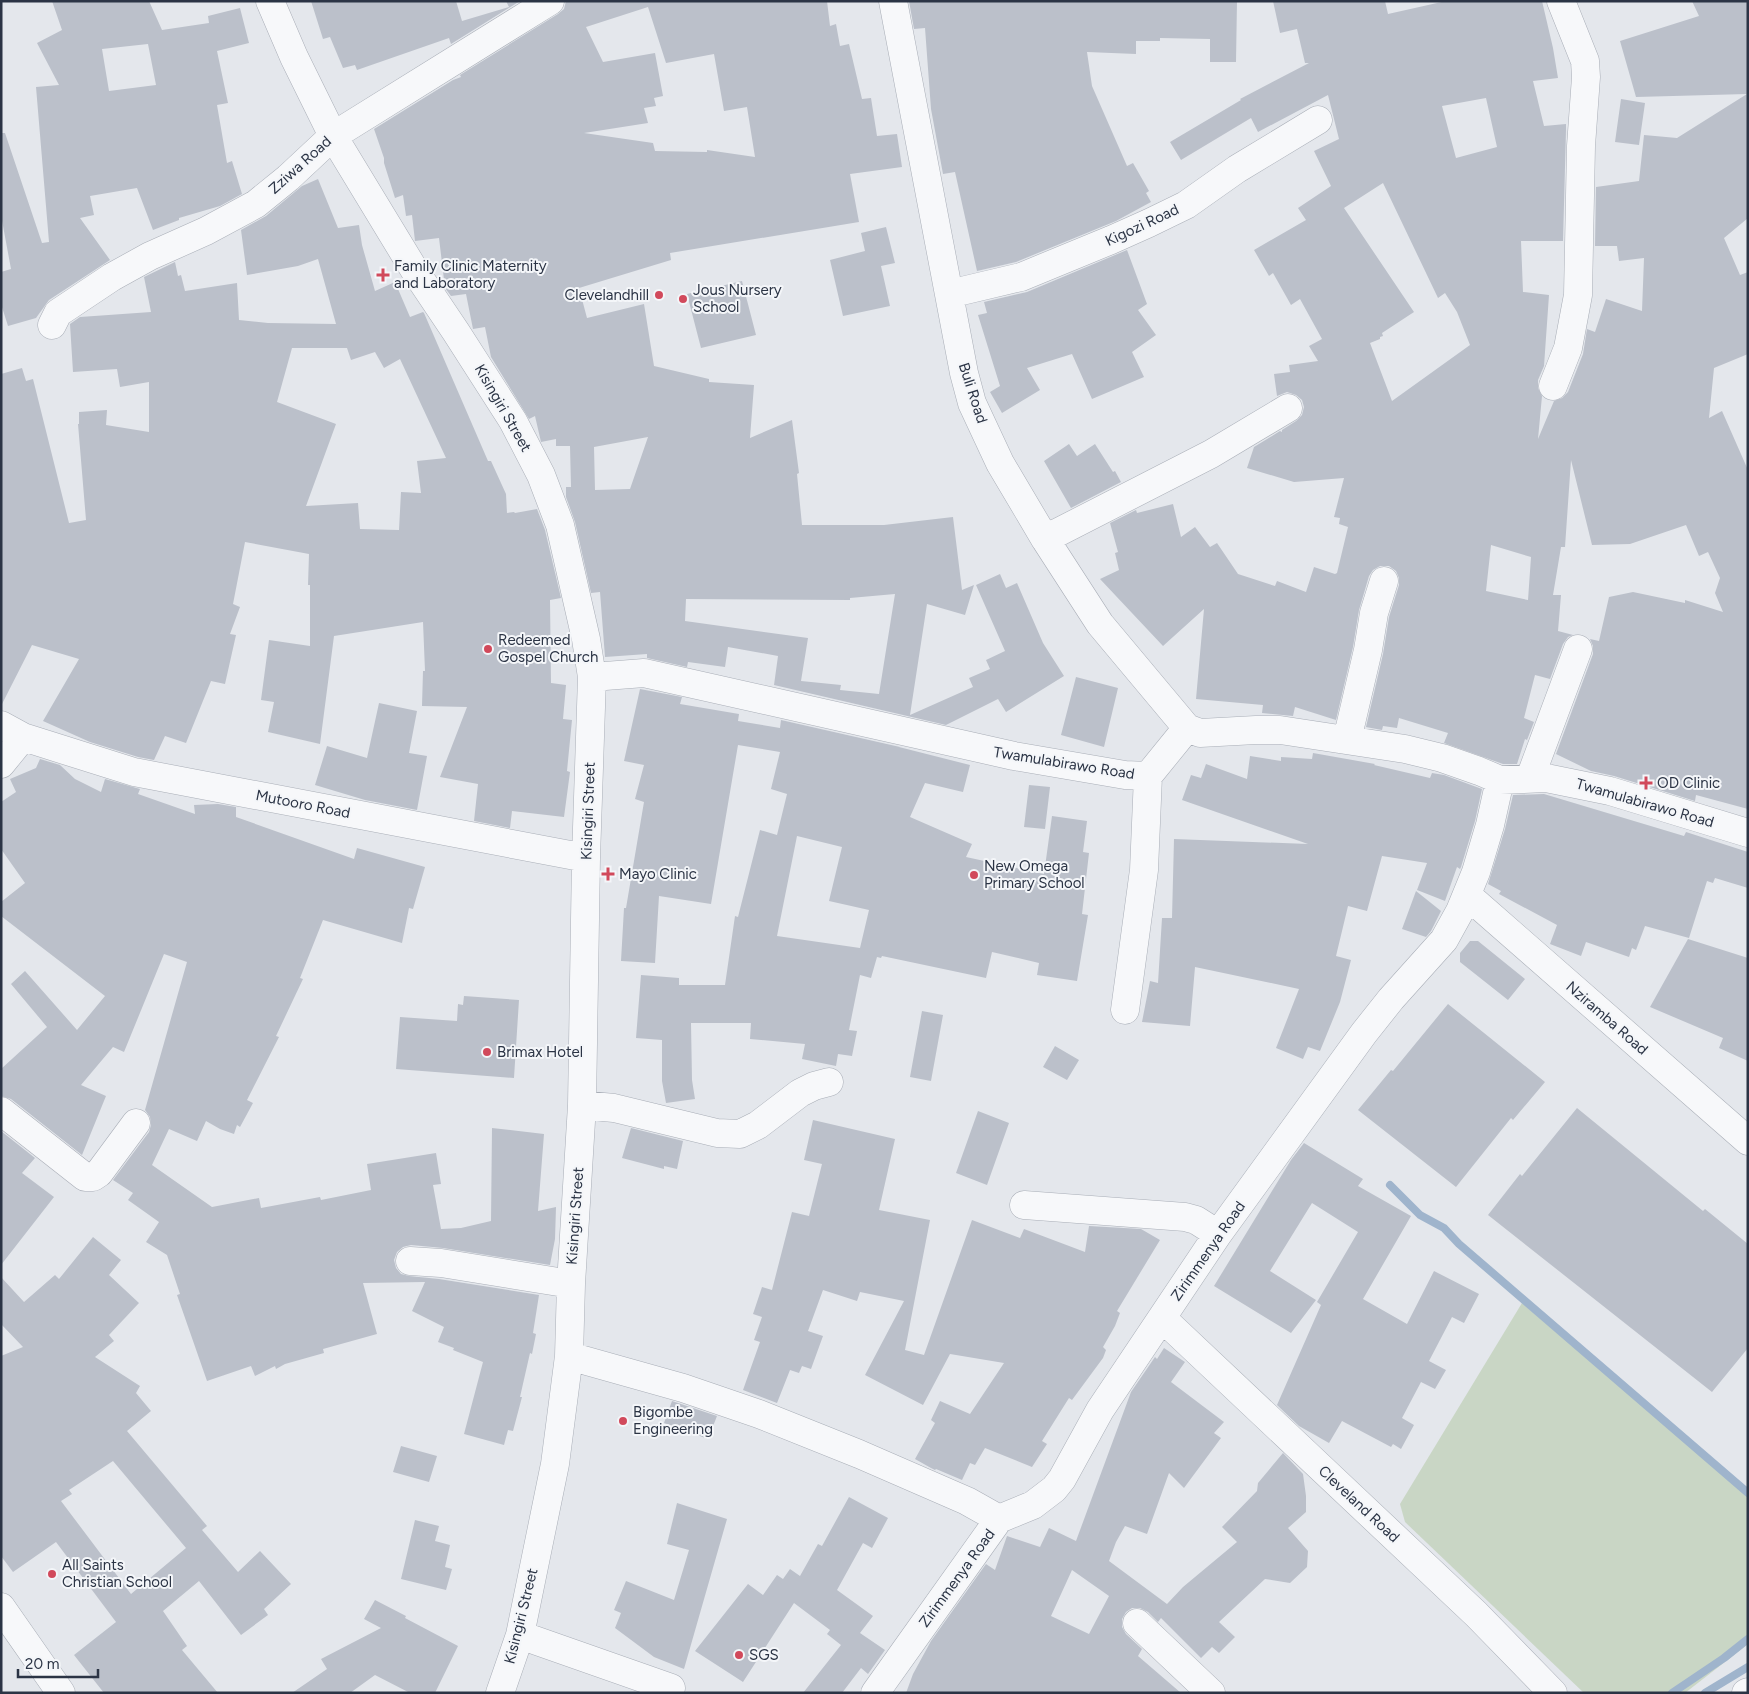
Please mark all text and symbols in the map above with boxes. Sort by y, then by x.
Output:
street label: Zziwa Road [265,132,335,198]
street label: Kigozi Road [1102,200,1182,250]
place label: Family Clinic Maternity and Laboratory [394,257,547,292]
marker: Family Clinic Maternity and Laboratory [376,268,390,282]
place label: Jous Nursery School [693,281,782,316]
place label: Clevelandhill [565,286,649,304]
marker: Clevelandhill [653,289,665,301]
marker: Jous Nursery School [677,293,689,305]
street label: Buli Road [955,360,991,426]
street label: Kisingiri Street [471,361,535,455]
place label: Redeemed Gospel Church [498,631,598,666]
marker: Redeemed Gospel Church [482,643,494,655]
street label: Twamulabirawo Road [992,743,1136,783]
street label: Kisingiri Street [577,761,599,860]
place label: OD Clinic [1657,774,1720,792]
street label: Twamulabirawo Road [1574,775,1716,831]
marker: OD Clinic [1639,776,1653,790]
street label: Mutooro Road [254,786,352,822]
place label: New Omega Primary School [984,857,1085,892]
place label: Mayo Clinic [619,865,697,883]
marker: Mayo Clinic [601,867,615,881]
marker: New Omega Primary School [968,869,980,881]
street label: Nziramba Road [1562,978,1652,1058]
place label: Brimax Hotel [497,1043,583,1061]
marker: Brimax Hotel [481,1046,493,1058]
street label: Kisingiri Street [563,1166,587,1266]
street label: Zirimmenya Road [1167,1198,1249,1304]
place label: Bigombe Engineering [633,1403,713,1438]
marker: Bigombe Engineering [617,1415,629,1427]
street label: Cleveland Road [1315,1462,1403,1546]
street label: Zirimmenya Road [915,1525,999,1631]
place label: All Saints Christian School [62,1556,172,1591]
street label: Kisingiri Street [500,1566,542,1666]
marker: All Saints Christian School [46,1568,58,1580]
scale bar [18,1646,98,1678]
place label: SGS [749,1646,779,1664]
marker: SGS [733,1649,745,1661]
text: 20 m [25,1655,59,1673]

